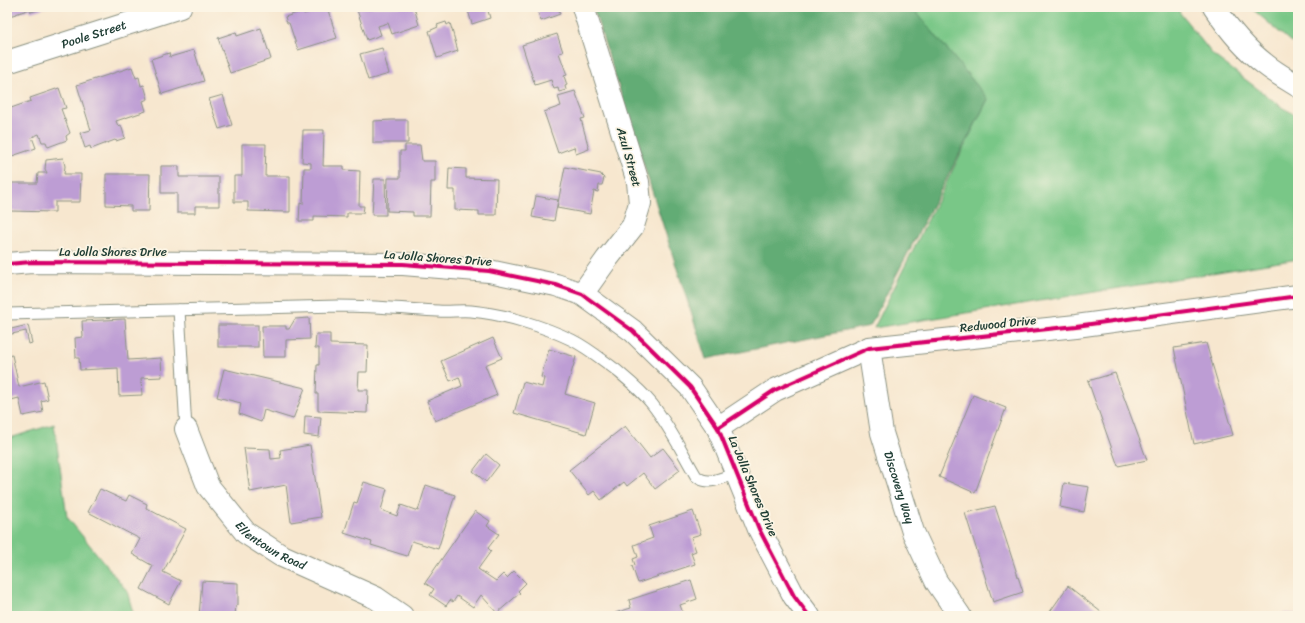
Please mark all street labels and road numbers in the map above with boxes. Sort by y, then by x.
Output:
street label: Poole Street [58,14,129,55]
street label: Azul Street [610,124,648,189]
street label: La Jolla Shores Drive [59,241,167,263]
street label: La Jolla Shores Drive [383,243,493,273]
street label: Redwood Drive [959,309,1037,339]
street label: La Jolla Shores Drive [722,432,784,540]
street label: Discovery Way [877,448,921,527]
street label: Ellentown Road [229,516,311,577]

